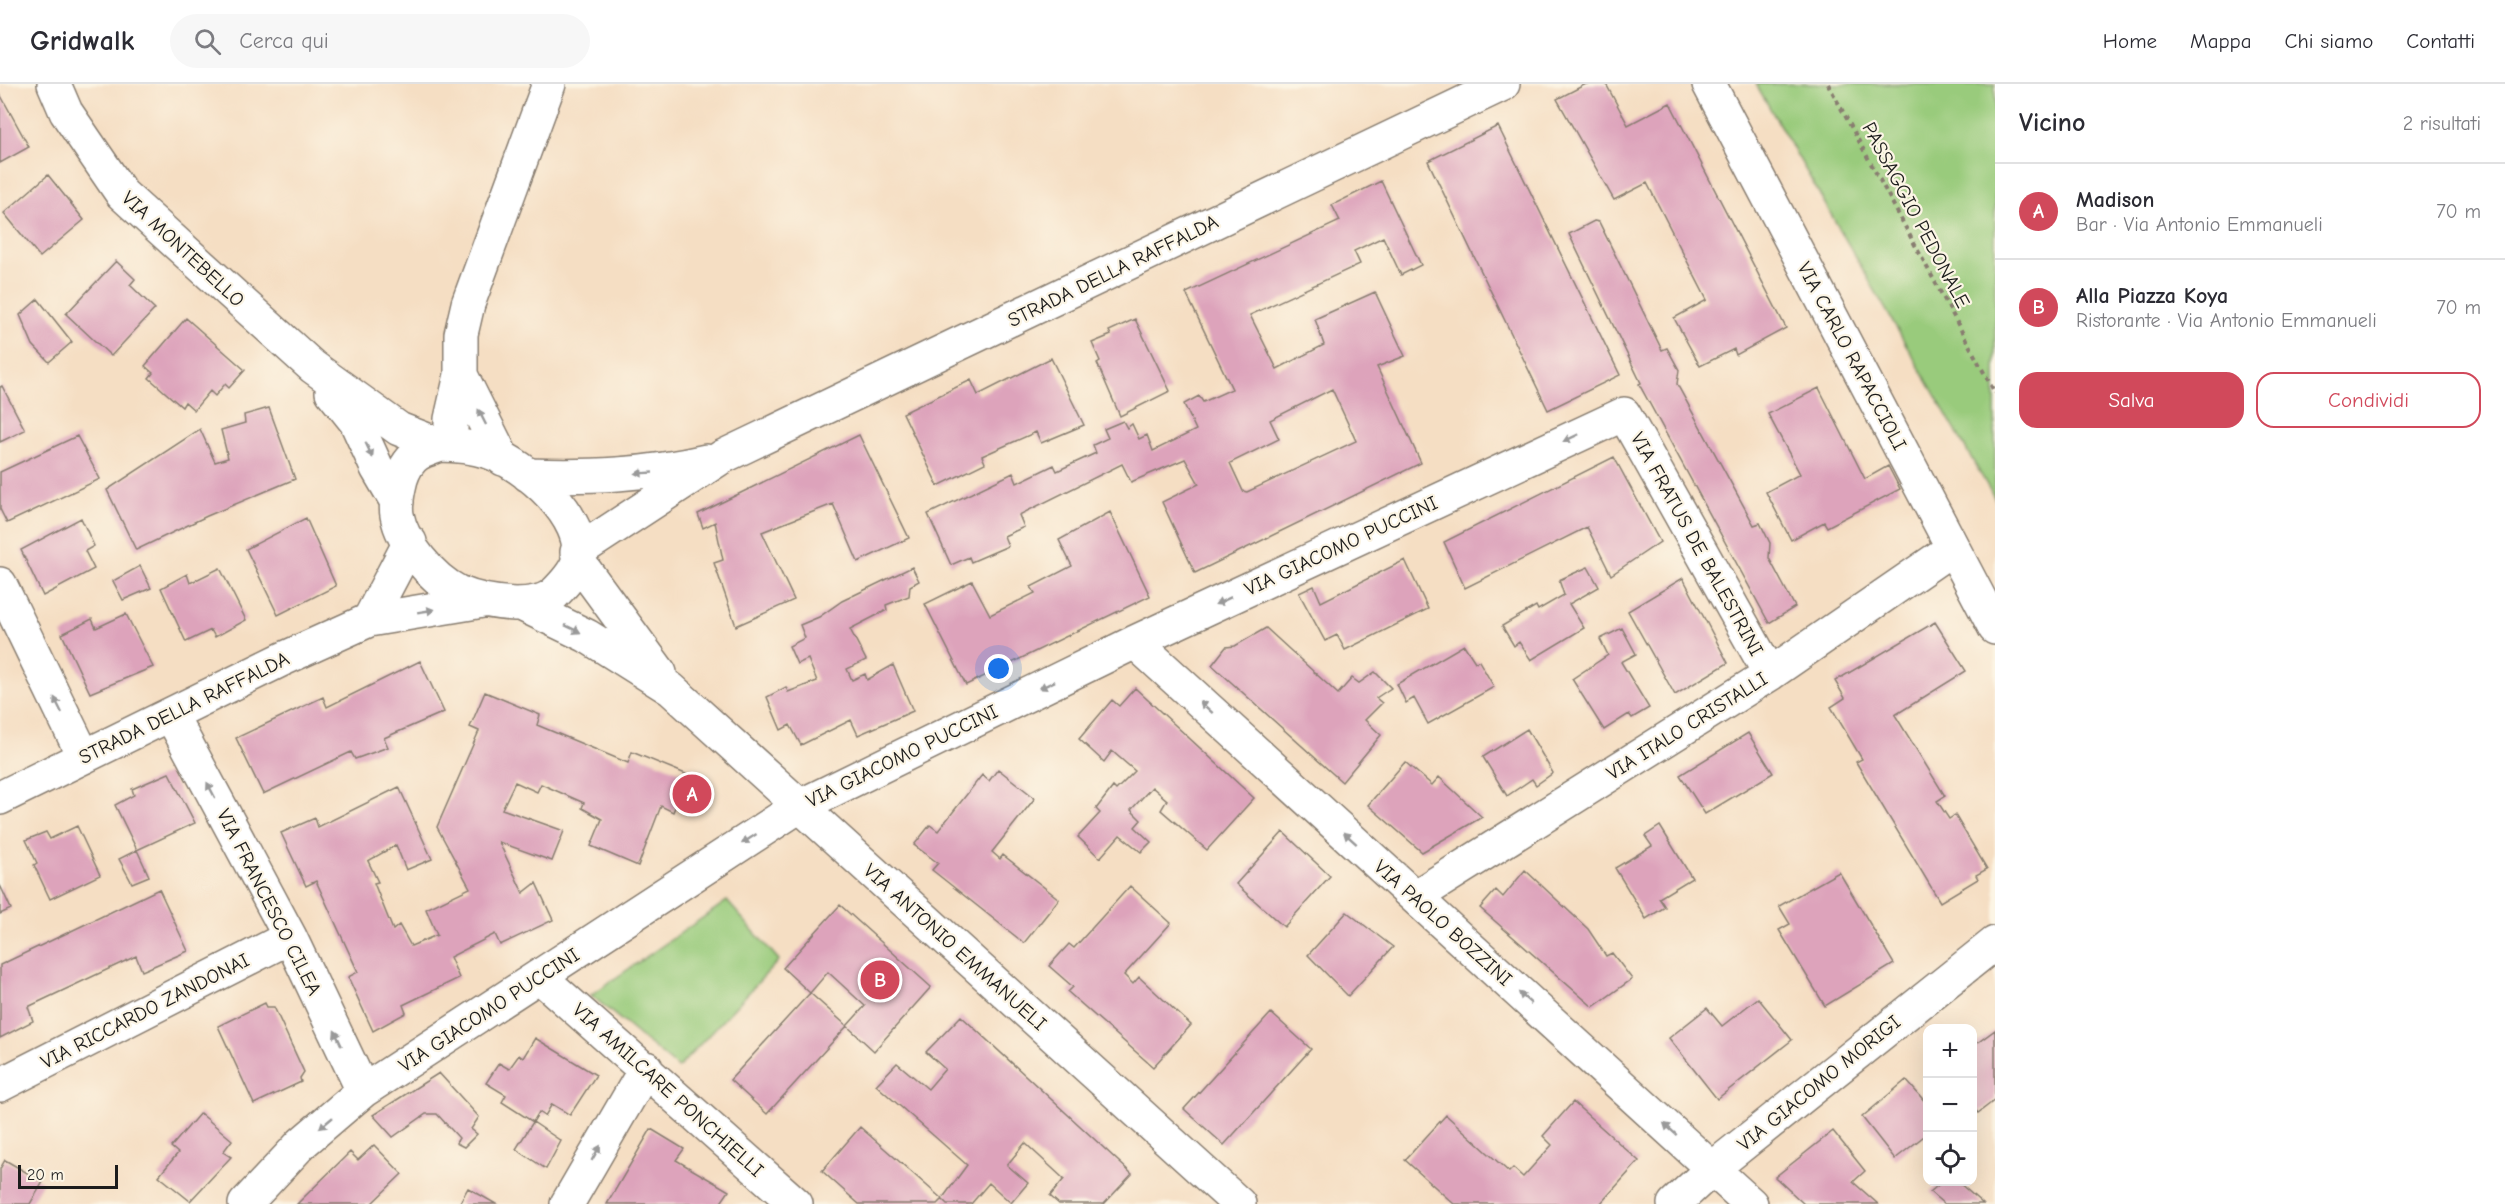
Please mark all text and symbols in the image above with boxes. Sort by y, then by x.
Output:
search box [170,14,590,68]
text: Gridwalk [30,25,134,57]
icon: search [191,25,224,58]
text: Cerca qui [239,28,329,54]
text: Home [2103,29,2157,53]
text: Mappa [2190,29,2252,53]
text: Chi siamo [2285,29,2373,53]
text: Contatti [2406,29,2475,53]
text: Vicino [2019,108,2085,138]
text: 2 risultati [2403,112,2481,135]
street label: PASSAGGIO PEDONALE [1857,118,1975,312]
street label: VIA MONTEBELLO [117,186,249,312]
text: Madison [2076,187,2154,213]
text: A [2033,200,2044,223]
text: 70 m [2436,200,2481,223]
street label: STRADA DELLA RAFFALDA [1004,210,1222,332]
text: Bar · Via Antonio Emmanueli [2076,213,2323,236]
street label: VIA CARLO RAPACCIOLI [1793,258,1911,454]
text: Alla Piazza Koya [2076,283,2228,309]
text: B [2032,296,2045,319]
text: 70 m [2436,296,2481,319]
text: Ristorante · Via Antonio Emmanueli [2076,309,2377,332]
button: Salva [2019,372,2244,428]
button: Condividi [2256,372,2481,428]
one-way arrow [477,409,487,426]
street label: VIA FRATUS DE BALESTRINI [1626,428,1768,660]
one-way arrow [1562,434,1579,443]
one-way arrow [364,441,373,458]
one-way arrow [635,468,654,477]
street label: VIA GIACOMO PUCCINI [1241,491,1441,601]
one-way arrow [1215,597,1232,606]
one-way arrow [417,607,436,616]
one-way arrow [565,624,582,633]
street label: STRADA DELLA RAFFALDA [75,647,293,769]
your location [984,654,1013,683]
street label: VIA ITALO CRISTALLI [1602,667,1772,785]
one-way arrow [1039,680,1056,690]
one-way arrow [54,696,63,713]
street label: VIA GIACOMO PUCCINI [802,700,1002,812]
one-way arrow [1199,701,1214,714]
pin: A [672,772,712,816]
one-way arrow [207,781,217,799]
street label: VIA FRANCESCO CILEA [212,805,326,999]
one-way arrow [1343,832,1358,845]
one-way arrow [741,833,757,844]
street label: VIA PAOLO BOZZINI [1369,855,1517,991]
street label: VIA ANTONIO EMMANUELI [859,859,1051,1035]
street label: VIA GIACOMO PUCCINI [395,943,584,1077]
street label: VIA RICCARDO ZANDONAI [37,948,253,1074]
pin: B [860,958,900,1002]
one-way arrow [1519,991,1533,1005]
street label: VIA AMILCARE PONCHIELLI [568,998,768,1182]
street label: VIA GIACOMO MORIGI [1733,1010,1905,1156]
map controls [1923,1024,1977,1186]
button: + [1923,1024,1977,1078]
one-way arrow [334,1030,343,1047]
button: − [1923,1078,1977,1132]
one-way arrow [318,1116,334,1129]
one-way arrow [1662,1122,1677,1136]
button: locate [1923,1132,1977,1186]
one-way arrow [591,1145,601,1162]
scale bar [18,1162,118,1190]
text: 20 m [27,1166,64,1184]

